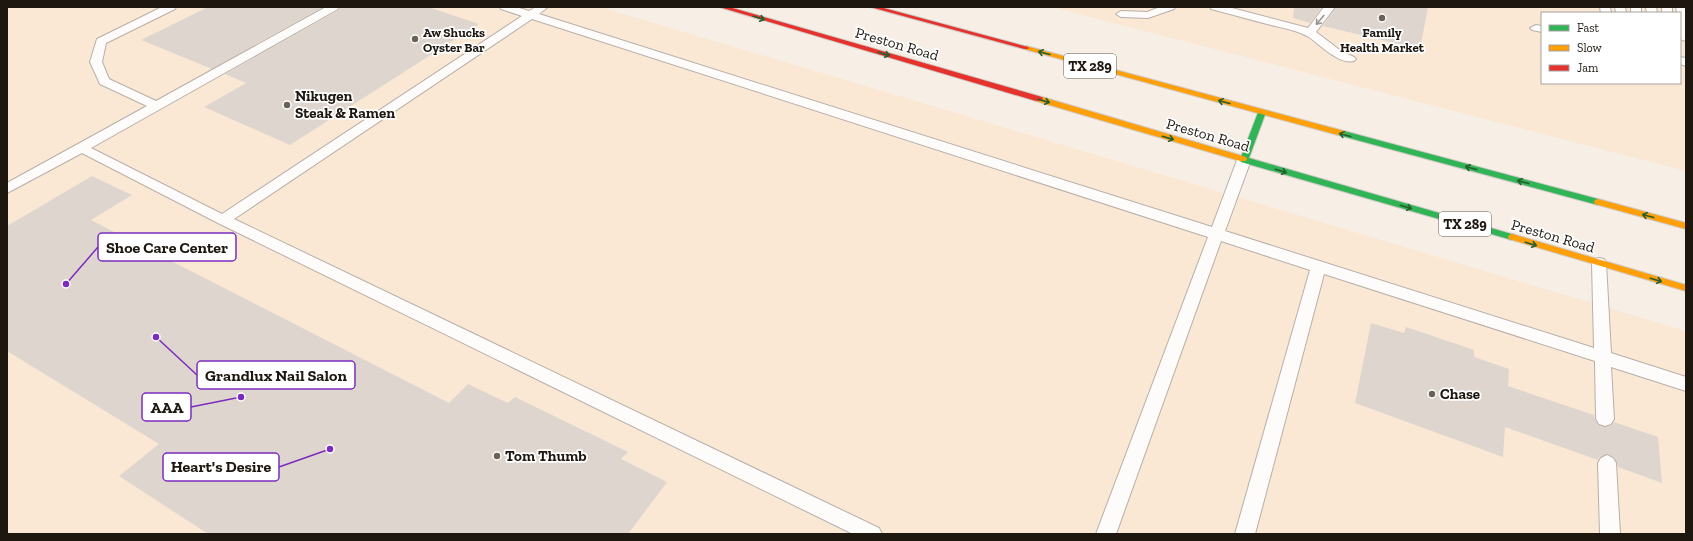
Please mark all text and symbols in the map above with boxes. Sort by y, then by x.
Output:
legend [1541,12,1681,84]
marker: Family Health Market [1377,13,1387,23]
one-way arrow [752,15,765,22]
one-way arrow [1316,15,1325,26]
text: Fast [1577,21,1600,35]
street label: Preston Road [853,23,942,65]
place label: Aw Shucks Oyster Bar [423,25,485,55]
place label: Family Health Market [1340,25,1425,55]
marker: Aw Shucks Oyster Bar [410,34,420,44]
text: Slow [1577,41,1603,55]
one-way arrow [1038,49,1051,57]
one-way arrow [877,51,890,59]
road number: TX 289 [1064,54,1116,78]
text: Jam [1577,61,1599,75]
place label: Nikugen Steak & Ramen [295,87,395,122]
one-way arrow [1037,98,1050,105]
one-way arrow [1218,98,1231,105]
marker: Nikugen Steak & Ramen [282,100,292,110]
street label: Preston Road [1164,114,1253,156]
one-way arrow [1339,130,1352,138]
one-way arrow [1162,135,1175,142]
one-way arrow [1465,164,1478,171]
one-way arrow [1274,168,1287,175]
one-way arrow [1517,178,1530,185]
one-way arrow [1399,204,1412,211]
road number: TX 289 [1439,212,1491,236]
one-way arrow [1642,212,1655,219]
street label: Preston Road [1509,215,1598,257]
callout: Shoe Care Center [98,233,236,261]
text: Shoe Care Center [106,238,228,257]
one-way arrow [1524,241,1537,248]
one-way arrow [1649,277,1662,284]
callout: Grandlux Nail Salon [197,361,355,389]
text: Grandlux Nail Salon [205,366,347,385]
place label: Chase [1440,385,1480,403]
marker: Chase [1427,389,1437,399]
callout: AAA [142,393,191,421]
text: AAA [151,398,183,417]
place label: Tom Thumb [505,447,587,465]
marker: Tom Thumb [492,451,502,461]
callout: Heart's Desire [163,453,279,481]
text: Heart's Desire [171,457,272,476]

